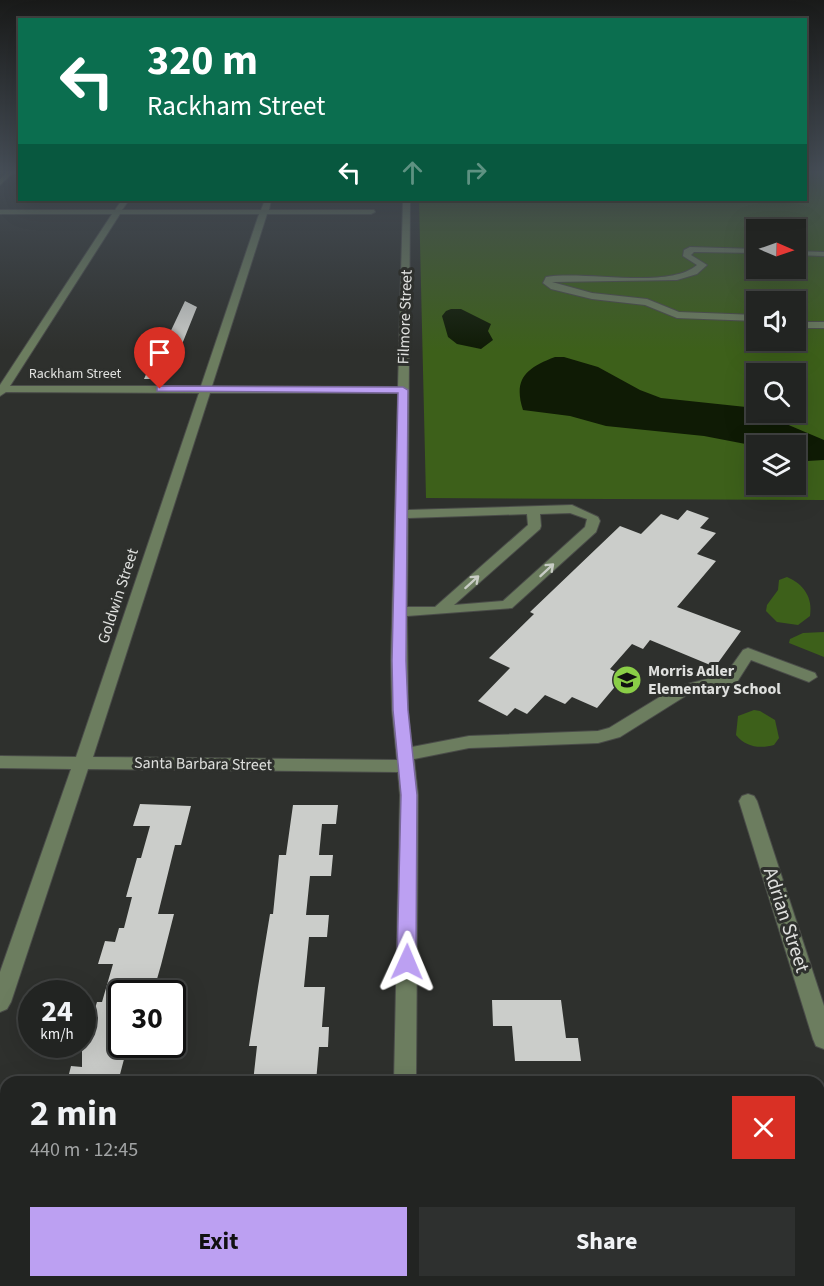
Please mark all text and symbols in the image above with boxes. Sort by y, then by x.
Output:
text: 320 m [147,31,258,91]
icon: left [48,42,126,120]
text: Rackham Street [147,87,325,126]
icon: left [333,156,366,189]
icon: ahead [396,156,429,189]
icon: right [459,156,492,189]
north arrow [746,219,806,279]
map controls [746,219,806,495]
street label: Filmore Street [392,269,418,365]
button: sound [746,291,806,351]
pin [134,327,185,389]
icon: arrive [143,336,176,369]
button: search [746,363,806,423]
street label: Rackham Street [29,364,121,384]
button: layers [746,435,806,495]
street label: Goldwin Street [92,545,144,646]
one-way arrow [539,563,554,577]
one-way arrow [464,575,479,589]
place label: Morris Adler Elementary School [648,660,781,700]
school or university icon: Morris Adler Elementary School [611,664,643,696]
street label: Santa Barbara Street [134,752,273,776]
street label: Adrian Street [756,864,816,976]
position arrow [375,930,439,994]
speed limit sign: 30 [108,980,186,1058]
text: 24 [41,990,73,1033]
text: km/h [40,1024,74,1045]
text: 2 min [30,1088,118,1139]
button: close [732,1096,795,1159]
text: 440 m · 12:45 [30,1136,138,1164]
button: Exit [30,1207,407,1276]
button: Share [419,1207,795,1276]

